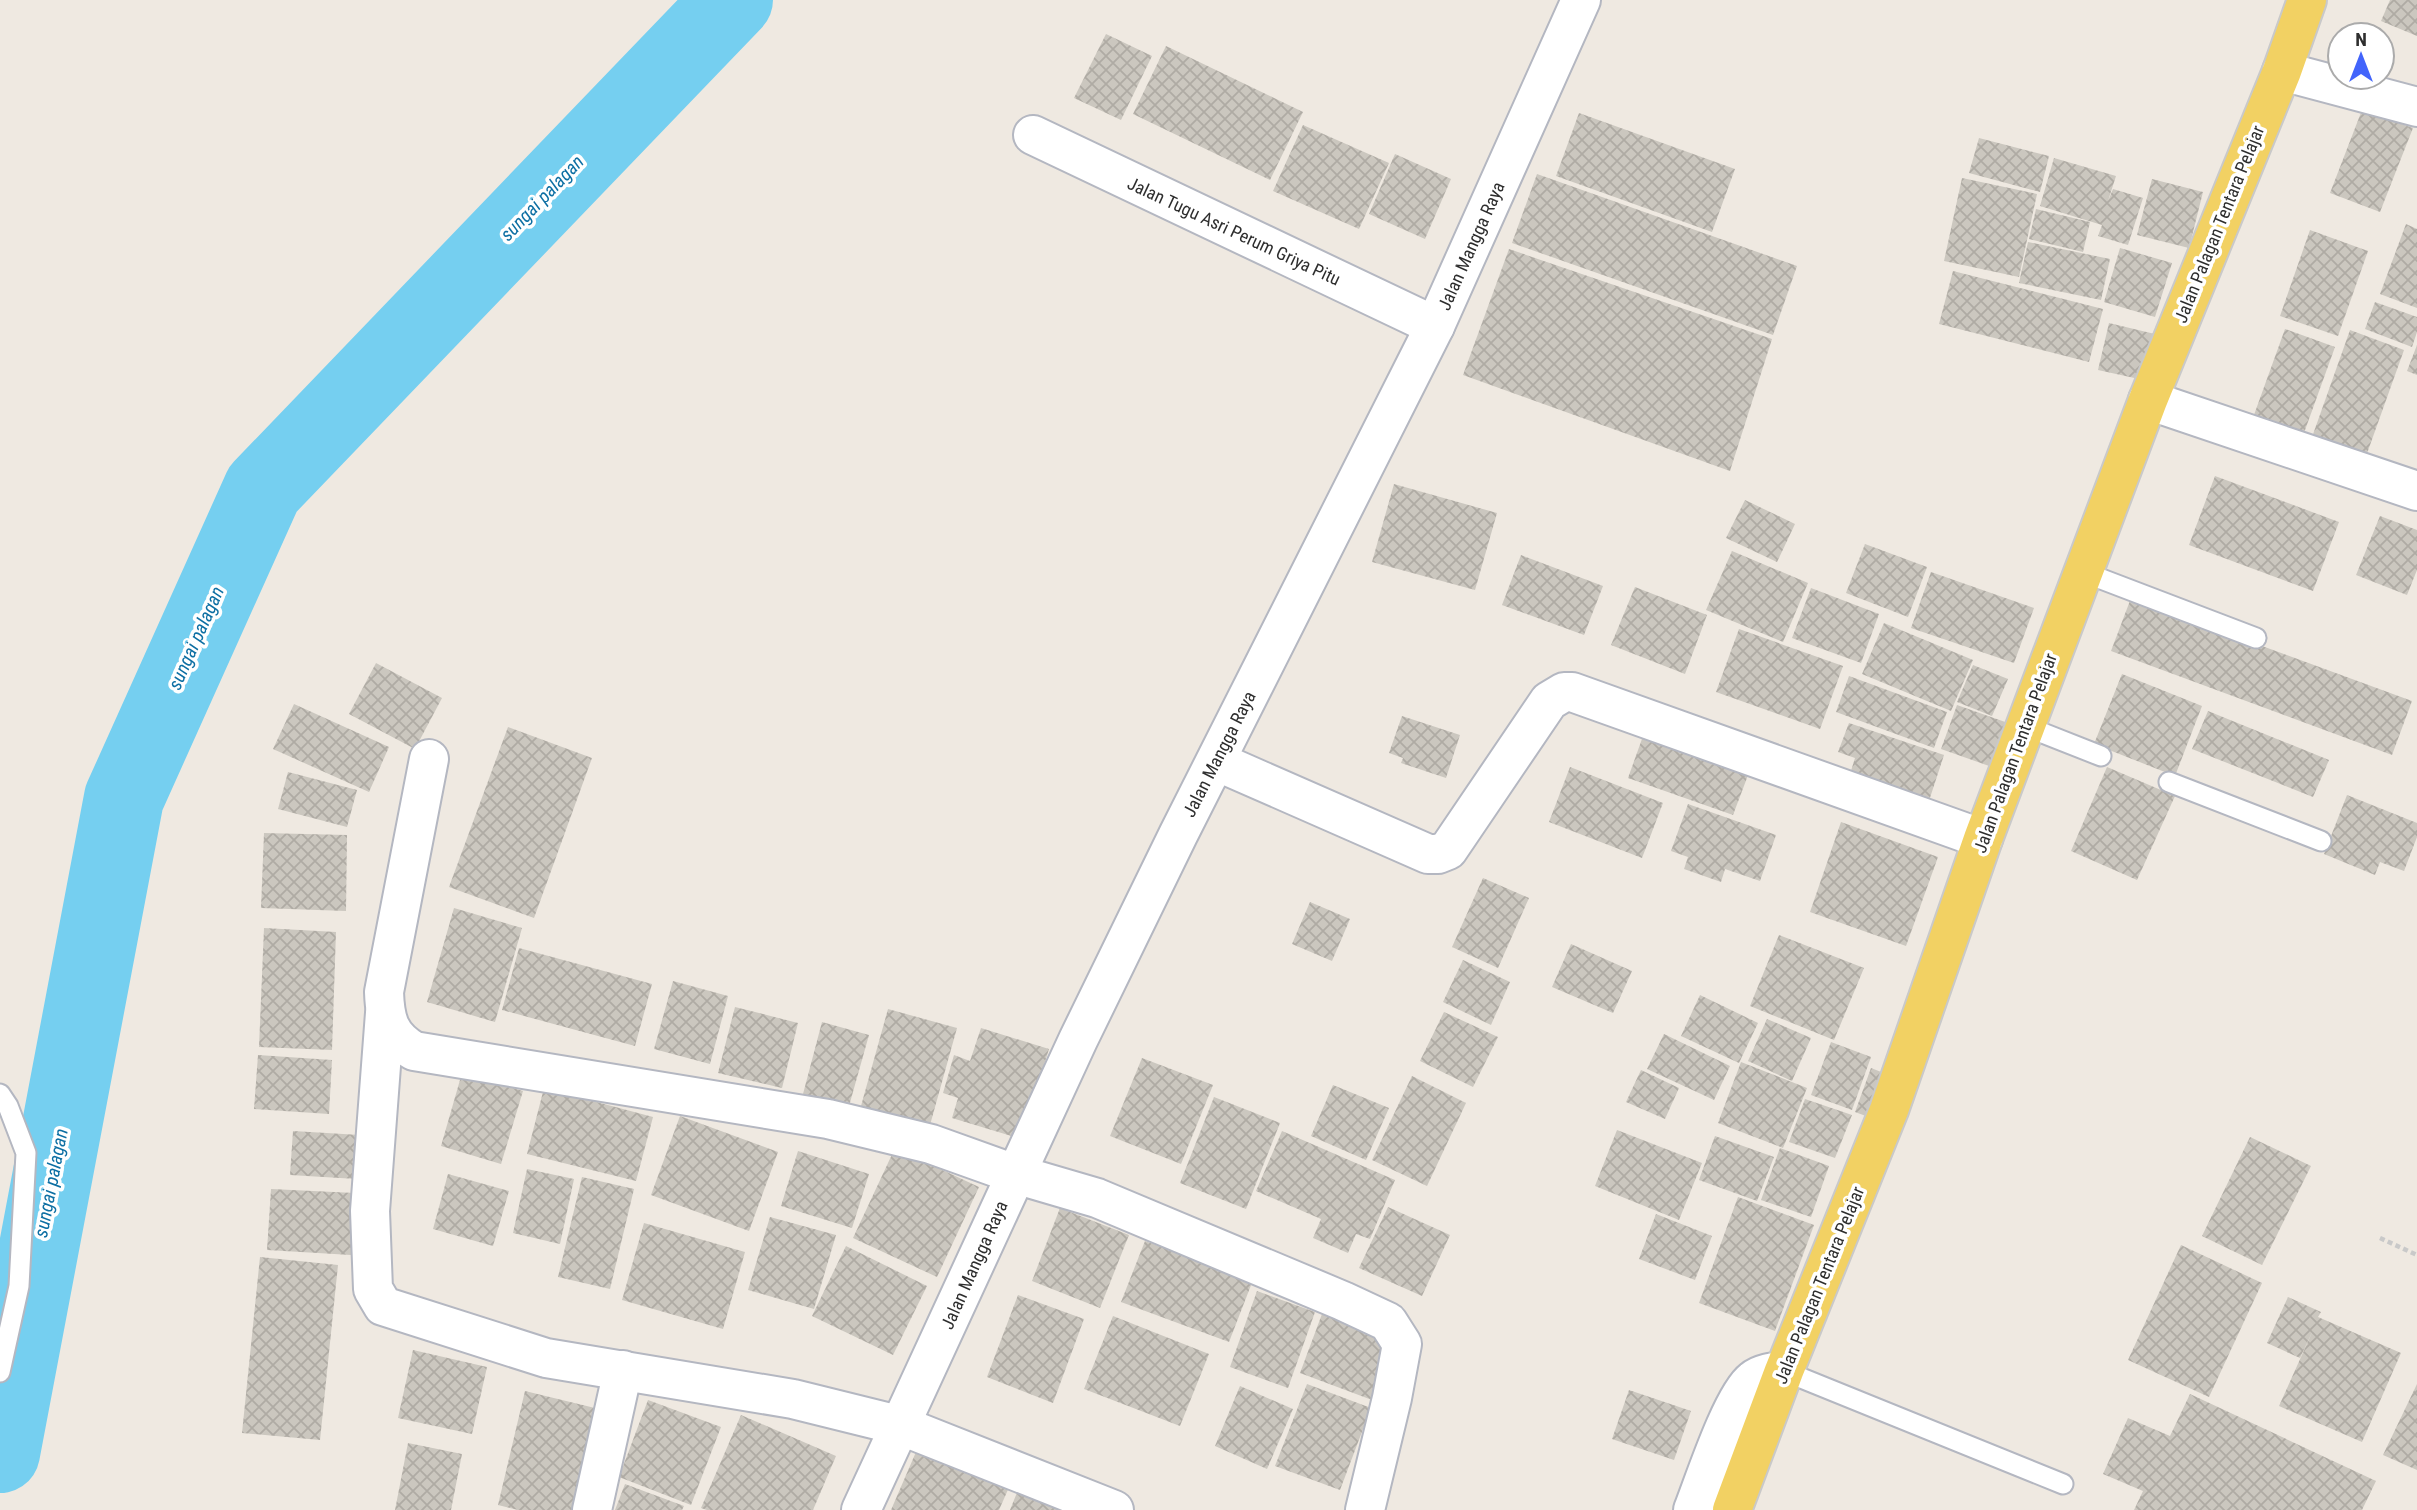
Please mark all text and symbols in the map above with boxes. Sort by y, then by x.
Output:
north arrow [2326,21,2396,91]
text: N [2355,28,2367,51]
street label: Jalan Palagan Tentara Pelajar [2170,122,2268,326]
water label: sungai palagan [495,150,589,246]
street label: Jalan Tugu Asri Perum Griya Pitu [1124,172,1344,290]
street label: Jalan Mangga Raya [1433,179,1509,313]
water label: sungai palagan [163,583,229,693]
street label: Jalan Palagan Tentara Pelajar [1969,650,2061,856]
street label: Jalan Mangga Raya [1178,688,1260,820]
water label: sungai palagan [29,1127,73,1239]
street label: Jalan Palagan Tentara Pelajar [1770,1183,1868,1387]
street label: Jalan Mangga Raya [936,1198,1012,1332]

